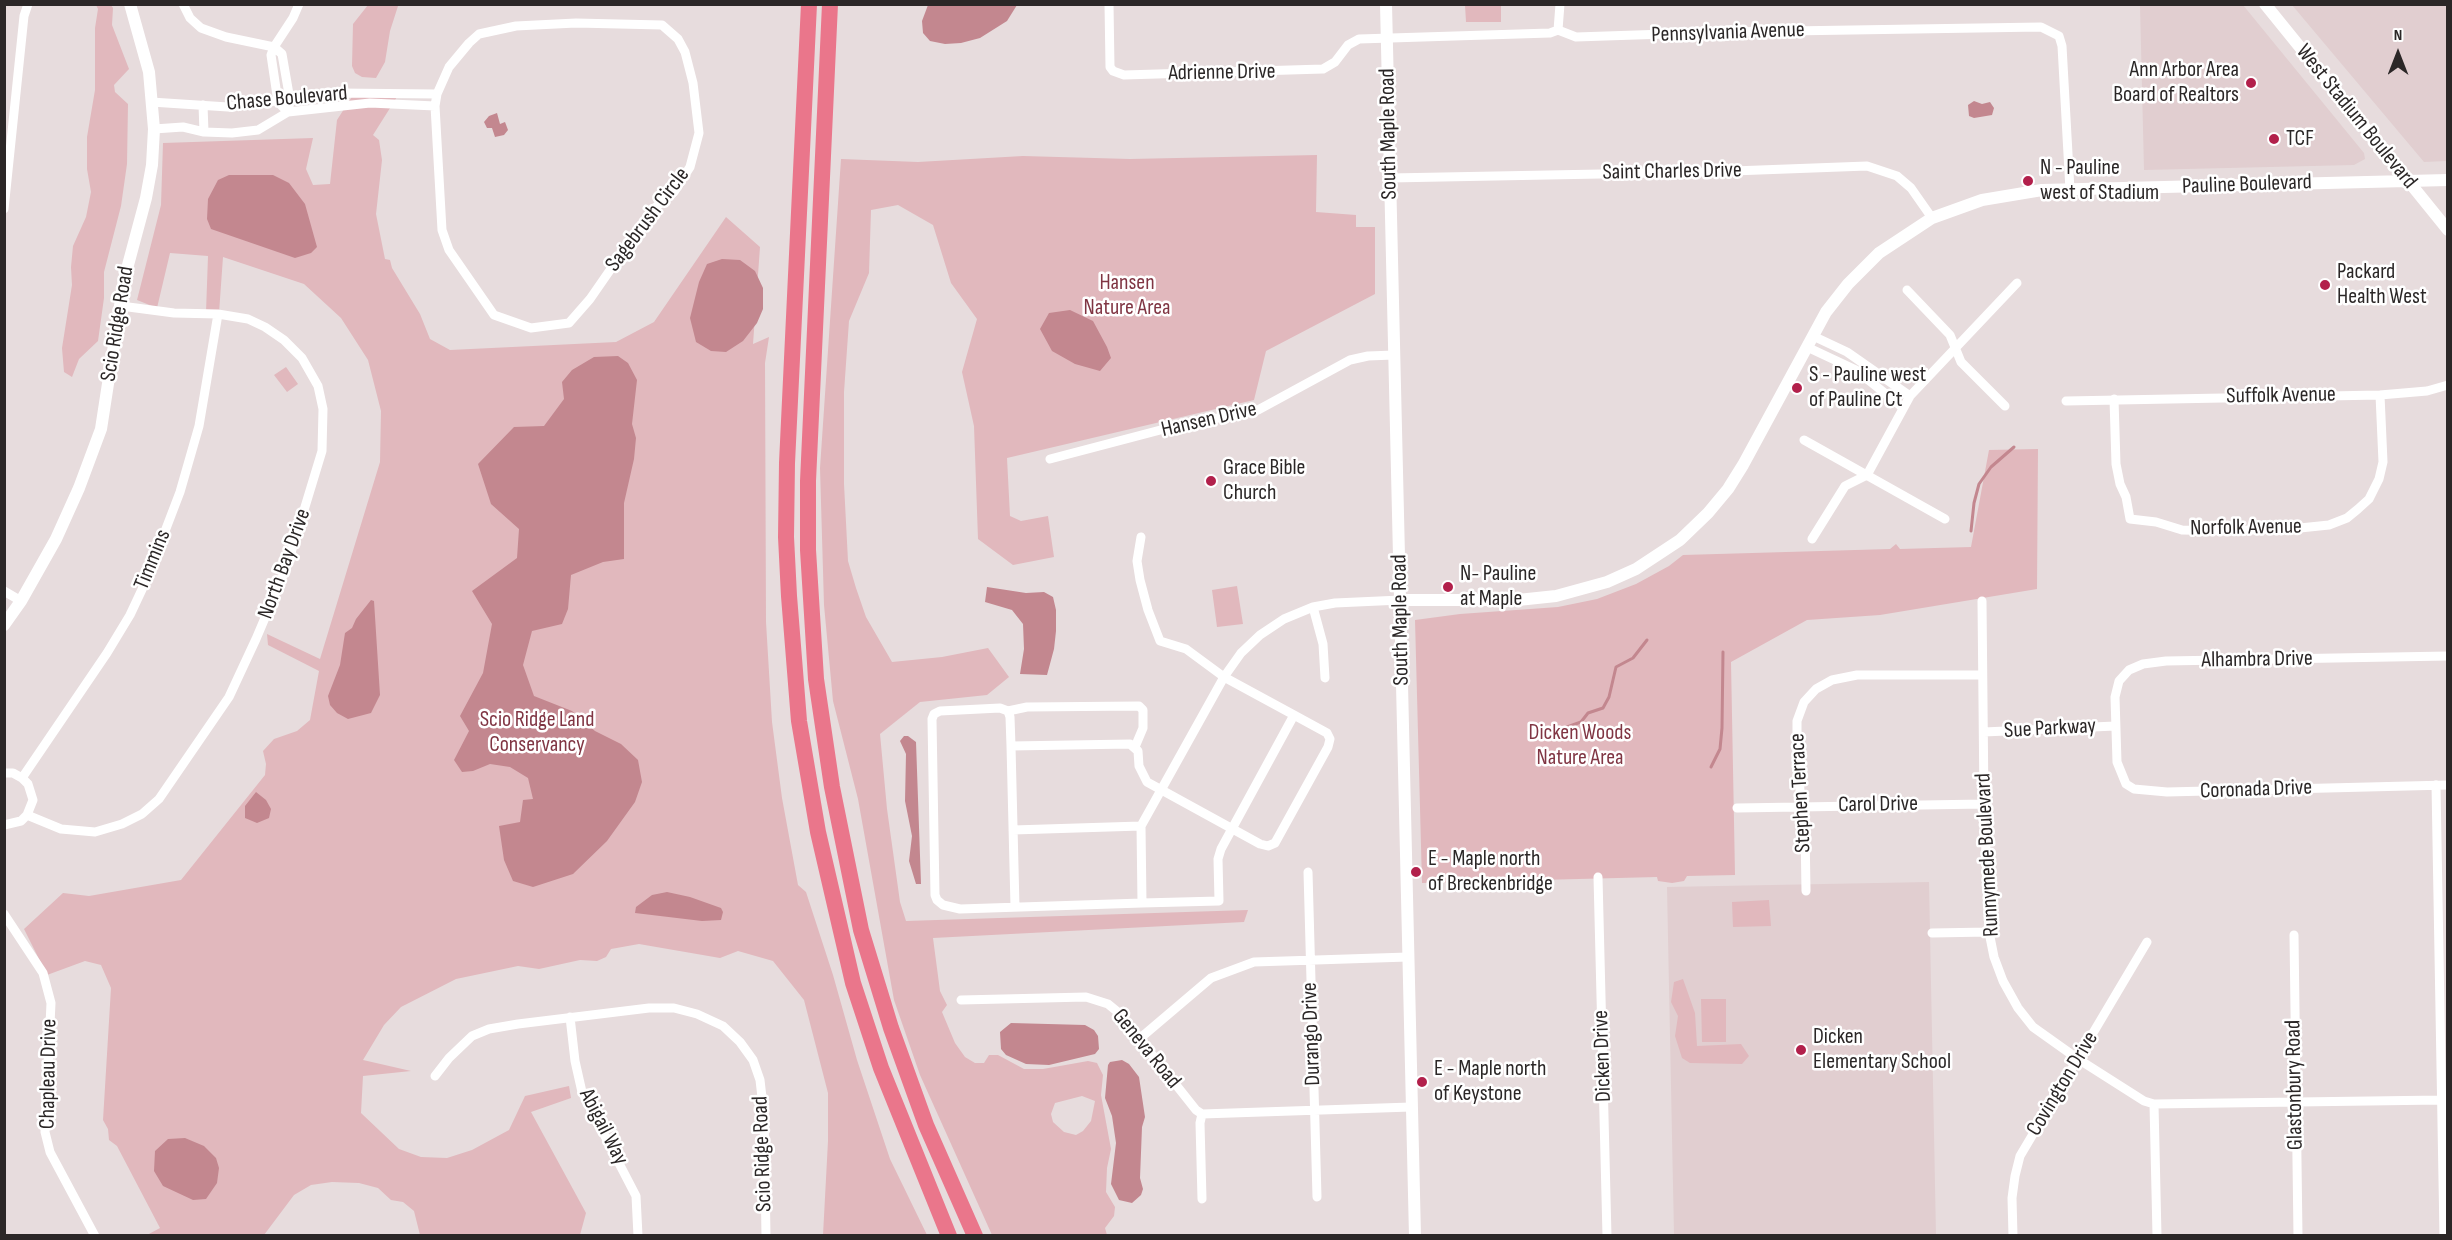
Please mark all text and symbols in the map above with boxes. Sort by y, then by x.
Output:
street label: Pennsylvania Avenue [1651,17,1805,49]
north arrow [2368,24,2428,84]
text: N [2394,26,2402,45]
street label: West Stadium Boulevard [2290,39,2422,195]
place label: Ann Arbor Area Board of Realtors [2113,57,2239,108]
street label: Adrienne Drive [1168,59,1276,87]
street label: South Maple Road [1375,68,1403,200]
marker: Ann Arbor Area Board of Realtors [2244,76,2258,90]
street label: Chase Boulevard [225,81,349,117]
place label: TCF [2286,126,2314,152]
marker: TCF [2267,132,2281,146]
place label: N - Pauline west of Stadium [2040,155,2159,206]
street label: Saint Charles Drive [1602,158,1742,186]
street label: Sagebrush Circle [600,163,696,277]
street label: Pauline Boulevard [2182,170,2312,200]
marker: N - Pauline west of Stadium [2021,174,2035,188]
place label: Packard Health West [2337,259,2427,310]
street label: Scio Ridge Road [96,265,140,383]
park label: Hansen Nature Area [1083,270,1171,322]
marker: Packard Health West [2318,278,2332,292]
place label: S - Pauline west of Pauline Ct [1809,362,1926,414]
marker: S - Pauline west of Pauline Ct [1790,381,1804,395]
street label: Suffolk Avenue [2226,382,2336,410]
street label: Hansen Drive [1159,396,1259,444]
place label: Grace Bible Church [1223,455,1305,506]
marker: Grace Bible Church [1204,474,1218,488]
street label: North Bay Drive [253,505,317,623]
street label: Norfolk Avenue [2190,514,2302,542]
street label: Timmins [129,526,177,594]
street label: South Maple Road [1387,554,1415,686]
place label: N- Pauline at Maple [1460,561,1536,612]
marker: N- Pauline at Maple [1441,580,1455,594]
street label: Alhambra Drive [2201,646,2313,674]
park label: Scio Ridge Land Conservancy [480,707,594,758]
street label: Sue Parkway [2003,713,2097,745]
park label: Dicken Woods Nature Area [1529,720,1631,772]
street label: Stephen Terrace [1785,733,1817,853]
street label: Runnymede Boulevard [1971,773,2005,937]
street label: Coronada Drive [2200,775,2312,805]
street label: Carol Drive [1838,791,1918,819]
place label: E - Maple north of Breckenbridge [1428,846,1553,897]
marker: E - Maple north of Breckenbridge [1409,865,1423,879]
street label: Durango Drive [1297,982,1327,1086]
street label: Geneva Road [1106,1004,1186,1094]
street label: Dicken Drive [1588,1010,1618,1102]
street label: Chapleau Drive [35,1019,63,1129]
street label: Glastonbury Road [2281,1020,2309,1150]
place label: Dicken Elementary School [1813,1024,1951,1076]
street label: Covington Drive [2022,1027,2104,1141]
marker: Dicken Elementary School [1794,1043,1808,1057]
place label: E - Maple north of Keystone [1434,1056,1546,1108]
marker: E - Maple north of Keystone [1415,1075,1429,1089]
street label: Abigail Way [573,1084,633,1170]
street label: Scio Ridge Road [748,1096,778,1212]

